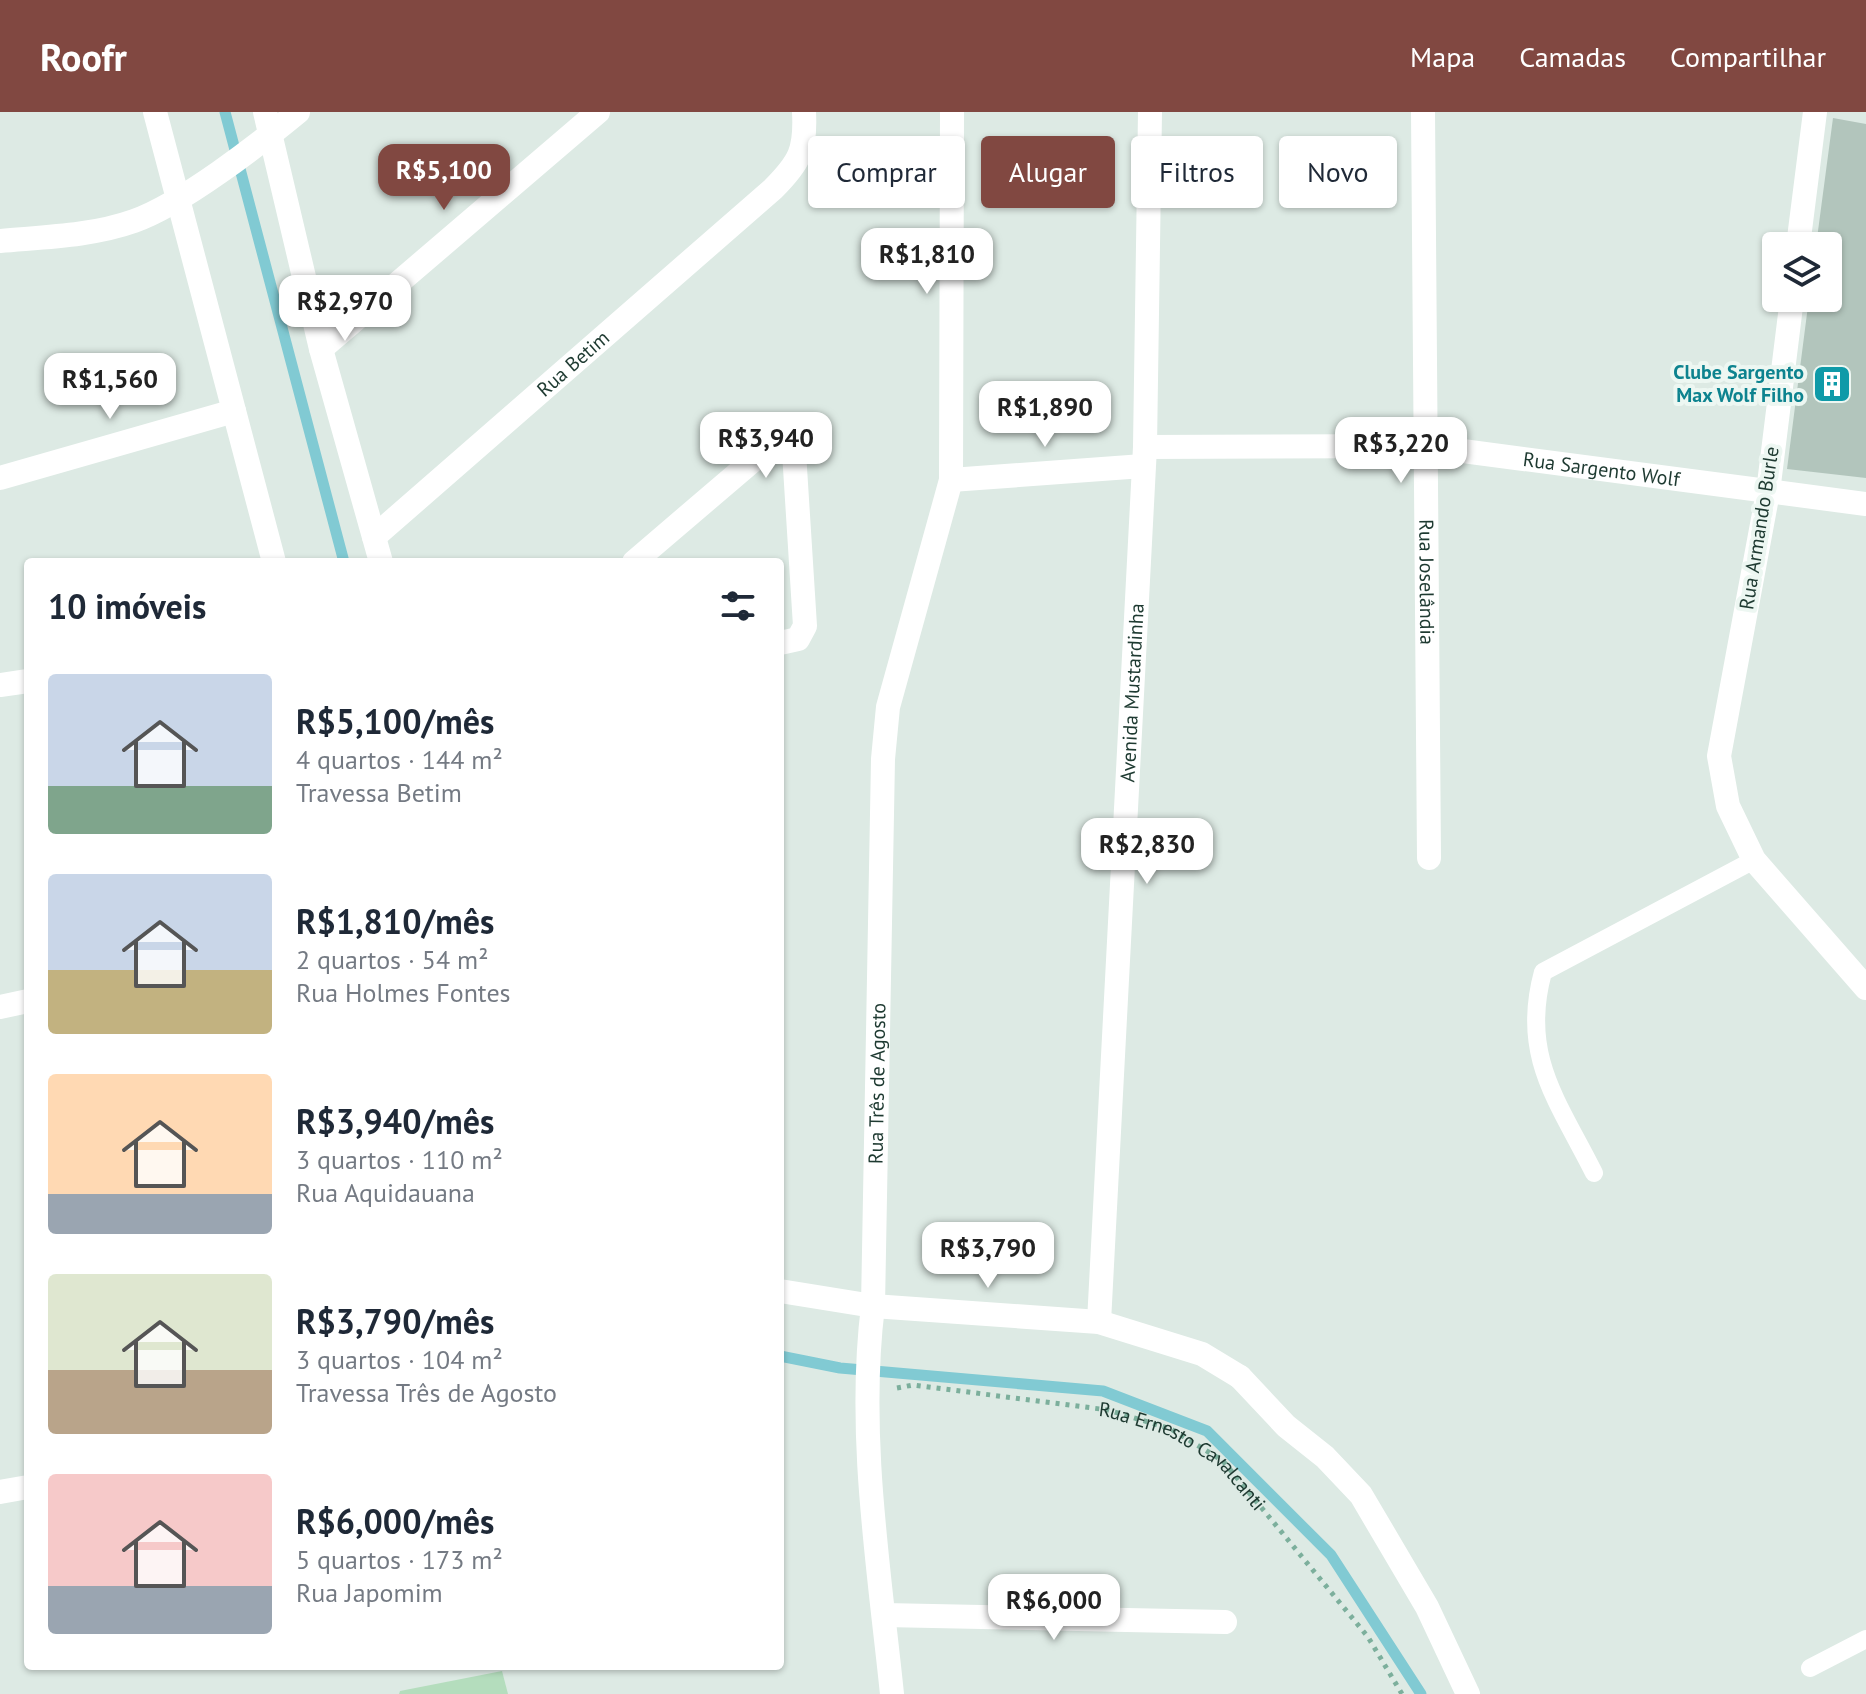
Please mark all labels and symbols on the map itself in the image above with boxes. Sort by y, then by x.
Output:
pin: R$5,100 [370,144,518,212]
pin: R$1,810 [853,228,1001,296]
pin: R$2,970 [271,275,419,343]
street label: Rua Betim [531,325,615,402]
pin: R$1,560 [36,353,184,421]
place label: Clube Sargento Max Wolf Filho [1673,359,1804,408]
building icon: Clube Sargento Max Wolf Filho [1811,363,1853,405]
pin: R$1,890 [971,381,1119,449]
pin: R$3,940 [692,412,840,480]
pin: R$3,220 [1327,417,1475,485]
street label: Rua Armando Burle [1733,445,1785,611]
street label: Rua Sargento Wolf [1521,446,1683,493]
street label: Rua Joselândia [1413,519,1440,645]
street label: Avenida Mustardinha [1114,603,1150,783]
pin: R$2,830 [1073,818,1221,886]
street label: Rua Três de Agosto [863,1003,892,1164]
pin: R$3,790 [914,1222,1062,1290]
street label: Rua Ernesto Cavalcanti [1098,1396,1271,1516]
pin: R$6,000 [980,1574,1128,1642]

